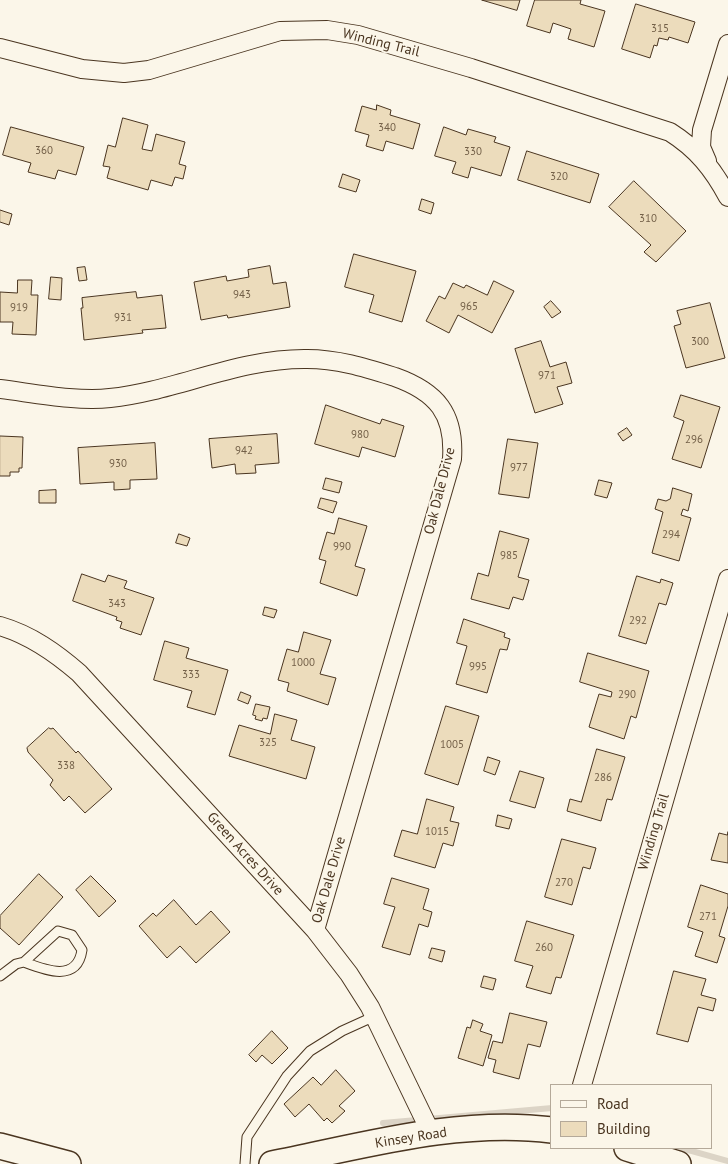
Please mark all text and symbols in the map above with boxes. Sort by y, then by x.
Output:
house number: 315 [651,22,669,36]
street label: Winding Trail [341,25,421,61]
house number: 340 [378,121,396,135]
house number: 360 [35,144,53,158]
house number: 330 [464,145,482,159]
house number: 320 [550,170,568,184]
house number: 310 [639,212,657,226]
house number: 943 [233,288,251,302]
house number: 965 [460,300,478,314]
house number: 919 [10,301,28,315]
house number: 931 [114,311,132,325]
house number: 300 [691,335,709,349]
house number: 971 [538,369,556,383]
house number: 980 [351,428,369,442]
house number: 296 [685,433,703,447]
house number: 942 [235,444,253,458]
street label: Oak Dale Drive [421,446,459,536]
house number: 930 [109,457,127,471]
house number: 977 [510,461,528,475]
house number: 294 [662,528,680,542]
house number: 990 [333,540,351,554]
house number: 985 [500,549,518,563]
house number: 343 [108,597,126,611]
house number: 292 [629,614,647,628]
house number: 1000 [291,656,315,670]
house number: 995 [469,660,487,674]
house number: 333 [182,668,200,682]
house number: 290 [618,688,636,702]
house number: 325 [259,736,277,750]
house number: 1005 [440,738,464,752]
house number: 338 [57,759,75,773]
house number: 286 [594,771,612,785]
street label: Winding Trail [635,792,673,872]
street label: Green Acres Drive [203,809,287,899]
house number: 1015 [425,825,449,839]
street label: Oak Dale Drive [309,835,349,925]
house number: 270 [555,876,573,890]
house number: 271 [699,910,717,924]
house number: 260 [535,941,553,955]
legend [550,1084,713,1149]
text: Road [597,1094,629,1113]
text: Building [597,1119,651,1138]
street label: Kinsey Road [374,1124,448,1152]

